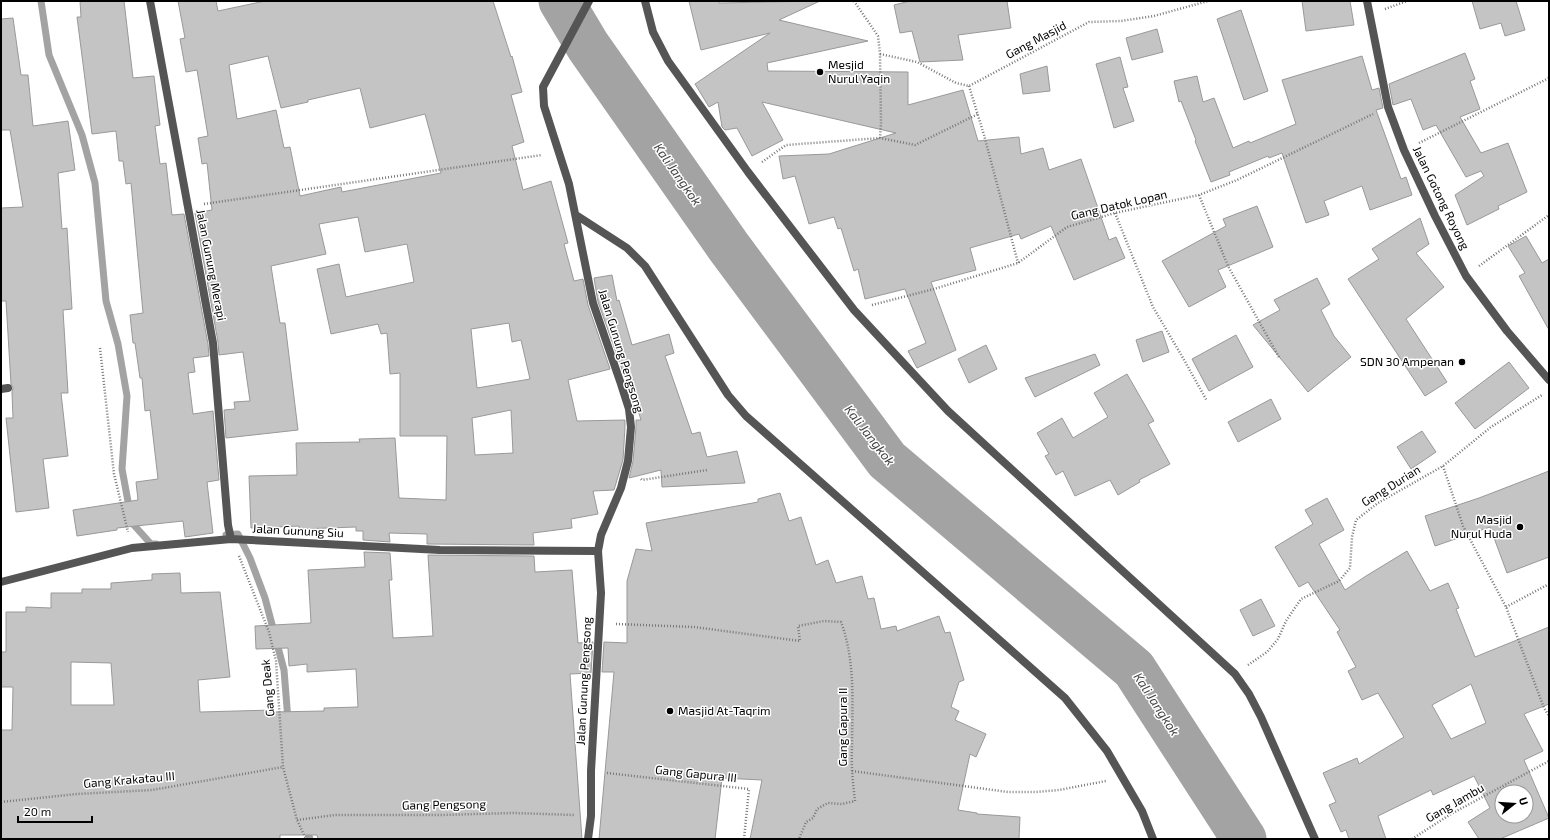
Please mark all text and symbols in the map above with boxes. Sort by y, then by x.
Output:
street label: Gang Masjid [1003,17,1069,62]
place label: Mesjid Nurul Yaqin [828,57,890,85]
marker: Mesjid Nurul Yaqin [815,67,825,77]
water label: Kali Jangkok [651,140,705,208]
street label: Jalan Gotong Royong [1411,144,1473,252]
street label: Gang Datok Lopan [1069,186,1168,222]
street label: Jalan Gunung Merapi [194,208,230,322]
street label: Jalan Gunung Pengsong [596,287,648,415]
place label: SDN 30 Ampenan [1360,354,1454,368]
marker: SDN 30 Ampenan [1457,357,1467,367]
water label: Kali Jangkok [841,402,899,469]
street label: Gang Durian [1359,462,1422,509]
place label: Masjid Nurul Huda [1451,512,1512,540]
street label: Jalan Gunung Siu [252,521,344,539]
marker: Masjid Nurul Huda [1515,522,1525,532]
street label: Jalan Gunung Pengsong [573,616,593,746]
street label: Gang Deak [258,659,276,717]
water label: Kali Jangkok [1131,669,1184,739]
street label: Gang Gapura II [835,688,849,766]
place label: Masjid At-Taqrim [678,703,771,718]
marker: Masjid At-Taqrim [665,706,675,716]
street label: Gang Gapura III [655,762,738,784]
street label: Gang Krakatau III [83,768,175,790]
street label: Gang Jambu [1423,780,1486,824]
north arrow [1494,784,1534,824]
text: U [1517,795,1531,806]
street label: Gang Pengsong [402,796,486,812]
scale bar [18,798,92,824]
text: 20 m [24,804,51,818]

